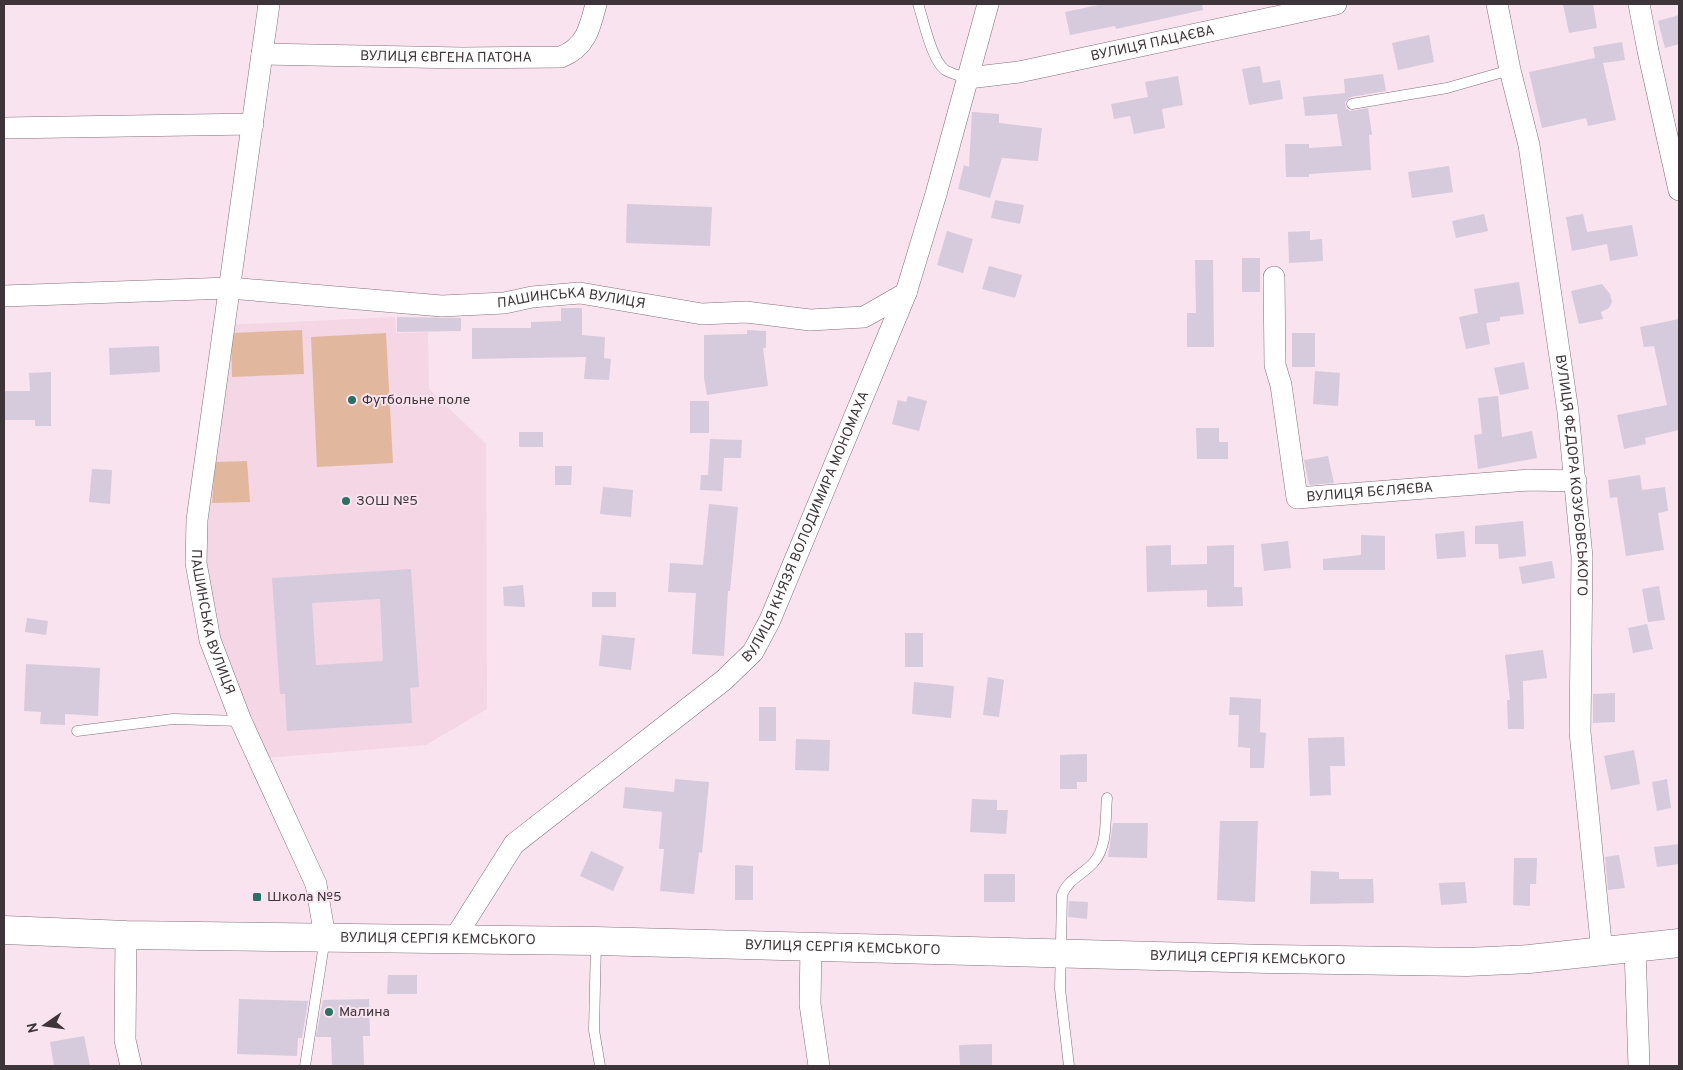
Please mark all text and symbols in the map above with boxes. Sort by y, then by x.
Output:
street label: ВУЛИЦЯ ПАЦАЄВА [1089,22,1216,65]
street label: ВУЛИЦЯ ЄВГЕНА ПАТОНА [360,47,532,67]
street label: ПАШИНСЬКА ВУЛИЦЯ [497,284,647,313]
street label: ВУЛИЦЯ ФЕДОРА КОЗУБОВСЬКОГО [1551,354,1591,596]
street label: ВУЛИЦЯ КНЯЗЯ ВОЛОДИМИРА МОНОМАХА [739,388,873,666]
place label: Футбольне поле [362,392,470,409]
marker: Футбольне поле [346,394,358,406]
street label: ВУЛИЦЯ БЄЛЯЄВА [1306,479,1434,506]
place label: ЗОШ №5 [356,493,418,510]
marker: ЗОШ №5 [340,495,352,507]
street label: ПАШИНСЬКА ВУЛИЦЯ [187,549,239,697]
place label: Школа №5 [267,889,342,906]
marker: Школа №5 [251,891,263,903]
street label: ВУЛИЦЯ СЕРГІЯ КЕМСЬКОГО [340,929,536,949]
street label: ВУЛИЦЯ СЕРГІЯ КЕМСЬКОГО [745,936,941,959]
street label: ВУЛИЦЯ СЕРГІЯ КЕМСЬКОГО [1150,947,1346,969]
north arrow [20,1000,70,1050]
place label: Малина [339,1004,390,1021]
marker: Малина [323,1006,335,1018]
text: N [24,1021,43,1034]

